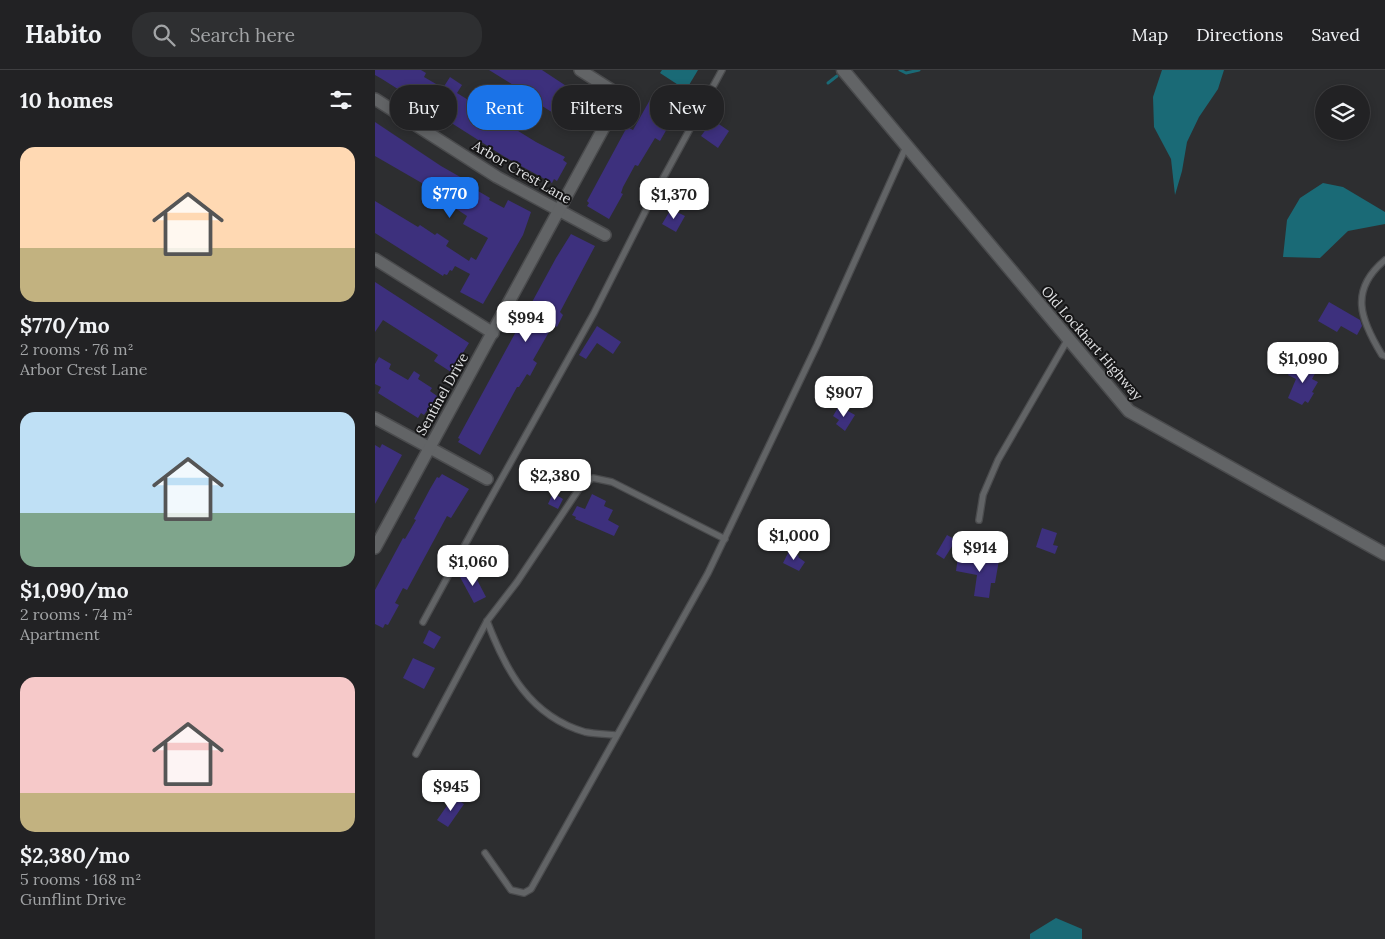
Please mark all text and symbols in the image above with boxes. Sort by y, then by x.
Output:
search box [132,12,482,57]
text: Habito [25,19,102,50]
icon: search [150,21,178,49]
text: Search here [190,23,295,47]
text: Map [1132,23,1168,46]
text: Directions [1196,23,1283,46]
text: Saved [1311,23,1360,46]
chip: Buy [390,85,457,130]
chip: Rent [467,85,542,130]
chip: Filters [552,85,640,130]
chip: New [650,85,724,130]
map controls [1315,85,1370,140]
button: layers [1315,85,1370,140]
icon: filters [327,86,355,114]
text: 10 homes [20,87,113,114]
street label: Arbor Crest Lane [468,136,575,208]
pin: $770 [420,176,480,219]
pin: $1,370 [633,178,715,220]
icon: home [143,179,233,269]
text: $770 [433,183,467,203]
text: $1,370 [651,184,697,204]
street label: Old Lockhart Highway [1037,282,1147,404]
pin: $994 [496,300,556,343]
text: $994 [508,307,544,327]
text: $770/mo [20,312,110,339]
text: 2 rooms · 76 m² [20,339,134,359]
pin: $1,090 [1262,342,1344,384]
text: $1,090 [1278,348,1328,368]
street label: Sentinel Drive [412,349,472,439]
text: Arbor Crest Lane [20,359,147,379]
pin: $907 [814,376,874,418]
text: $907 [826,382,862,402]
icon: home [143,444,233,534]
pin: $2,380 [514,458,596,501]
text: $2,380 [530,465,580,485]
pin: $1,000 [753,518,835,561]
text: $1,000 [769,525,819,545]
pin: $914 [950,530,1010,573]
text: $914 [963,537,997,557]
pin: $1,060 [432,544,514,587]
text: $1,060 [448,551,498,571]
text: $1,090/mo [20,577,129,604]
text: 2 rooms · 74 m² [20,604,133,624]
text: Apartment [20,624,100,644]
icon: home [143,709,233,799]
pin: $945 [421,770,481,812]
text: $945 [433,776,469,796]
text: $2,380/mo [20,842,130,869]
text: 5 rooms · 168 m² [20,869,141,889]
text: Gunflint Drive [20,889,126,909]

